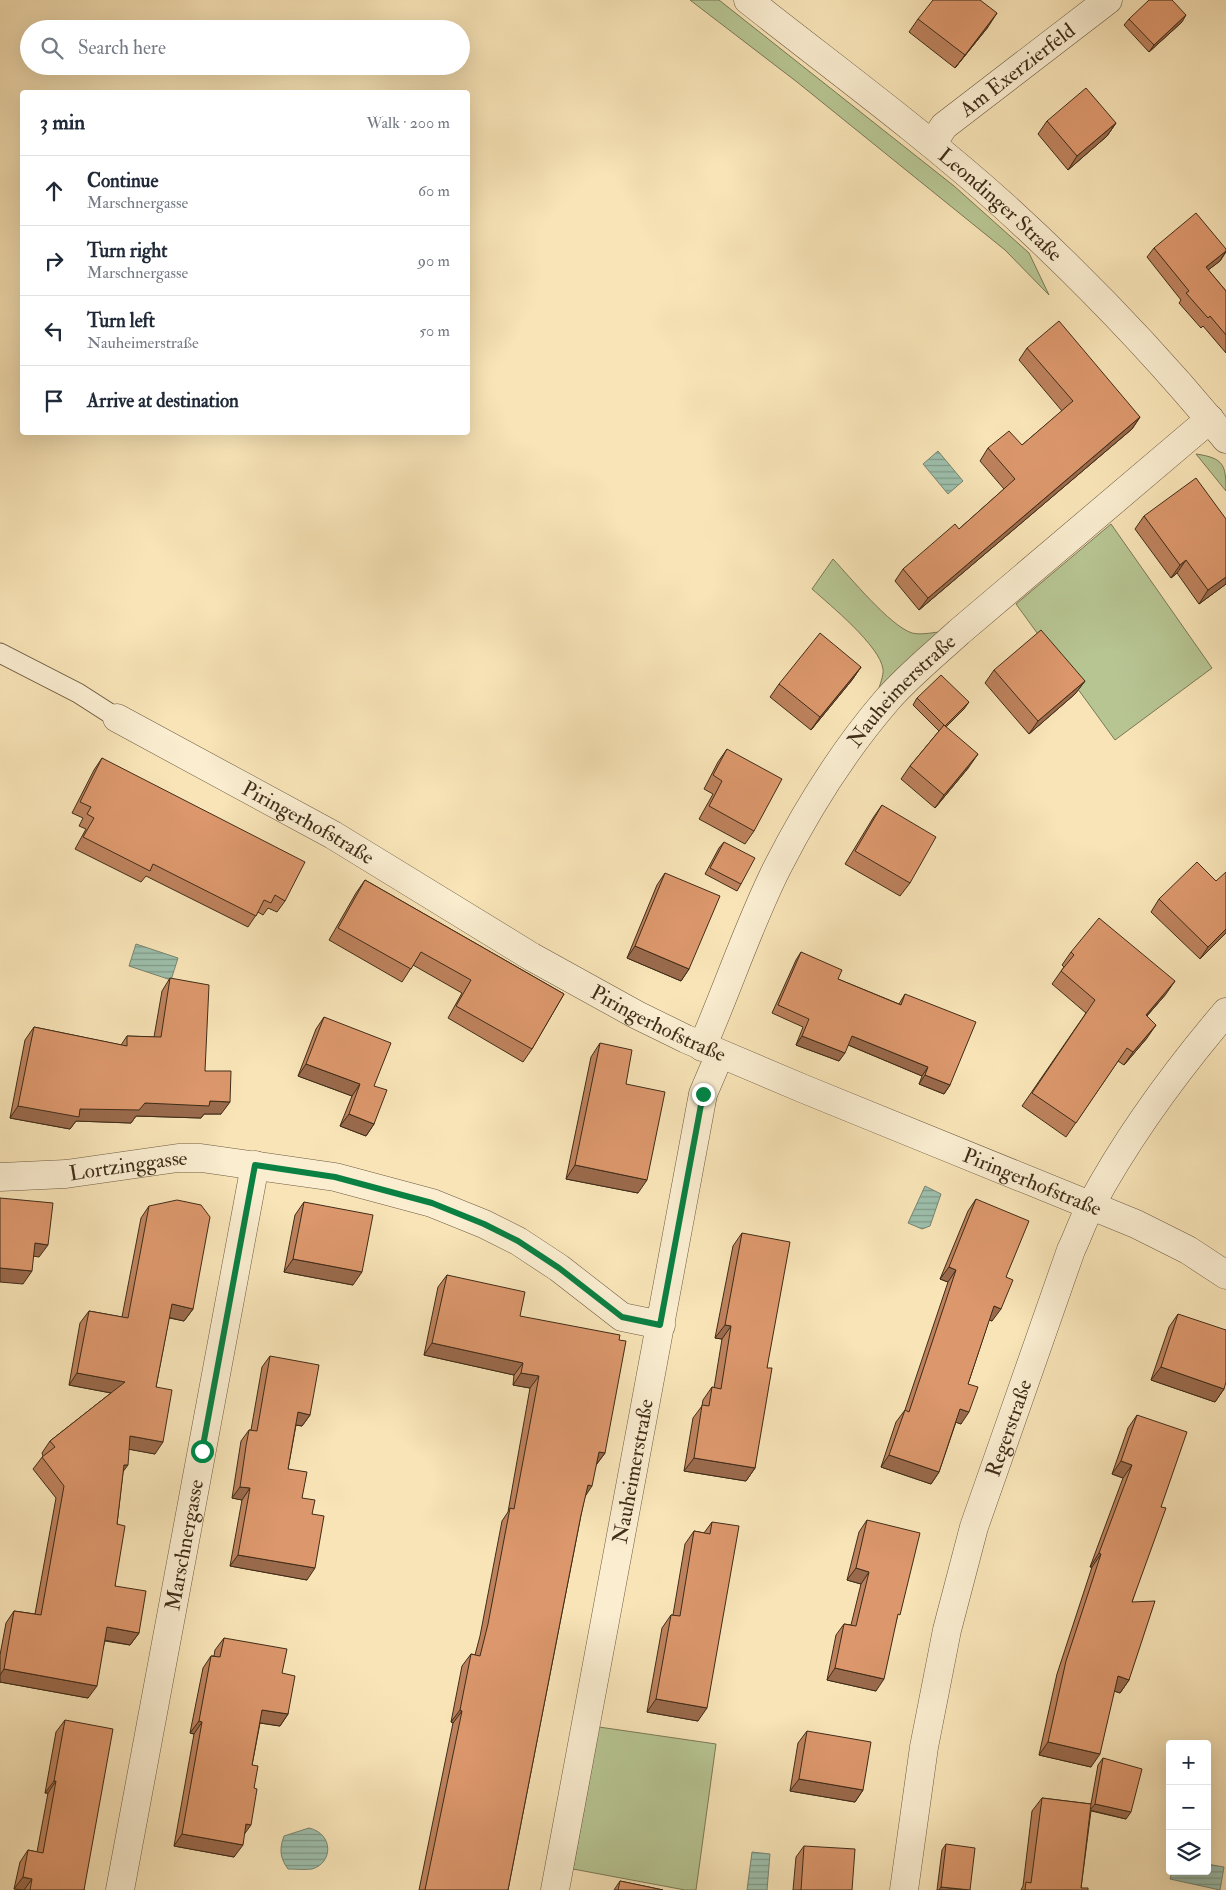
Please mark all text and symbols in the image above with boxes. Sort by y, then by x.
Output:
street label: Am Exerzierfeld [953,16,1081,123]
search box [20,20,470,75]
icon: search [38,34,66,62]
text: Search here [78,36,166,60]
text: 3 min [40,109,85,136]
text: Walk · 200 m [367,113,450,133]
street label: Leondinger Straße [933,142,1068,268]
text: Continue [87,169,158,193]
icon: ahead [40,177,68,205]
text: 60 m [418,181,450,201]
text: Marschnergasse [87,193,188,213]
text: Turn right [87,239,167,263]
icon: right [40,247,68,275]
text: 90 m [418,251,450,271]
text: Marschnergasse [87,263,188,283]
text: Turn left [87,309,155,333]
icon: left [40,317,68,345]
text: 50 m [419,321,450,341]
text: Nauheimerstraße [87,333,199,353]
icon: arrive [40,387,68,415]
text: Arrive at destination [87,389,239,413]
street label: Nauheimerstraße [841,628,961,753]
street label: Piringerhofstraße [237,775,380,871]
street label: Piringerhofstraße [586,979,730,1068]
route end [692,1083,715,1106]
street label: Piringerhofstraße [959,1141,1106,1222]
street label: Lortzinggasse [67,1145,188,1187]
street label: Regerstraße [979,1376,1038,1480]
street label: Nauheimerstraße [606,1396,660,1546]
route start [191,1440,214,1463]
street label: Marschnergasse [159,1477,210,1613]
map controls [1166,1740,1211,1875]
button: + [1166,1740,1211,1785]
button: − [1166,1785,1211,1830]
button: layers [1166,1830,1211,1875]

